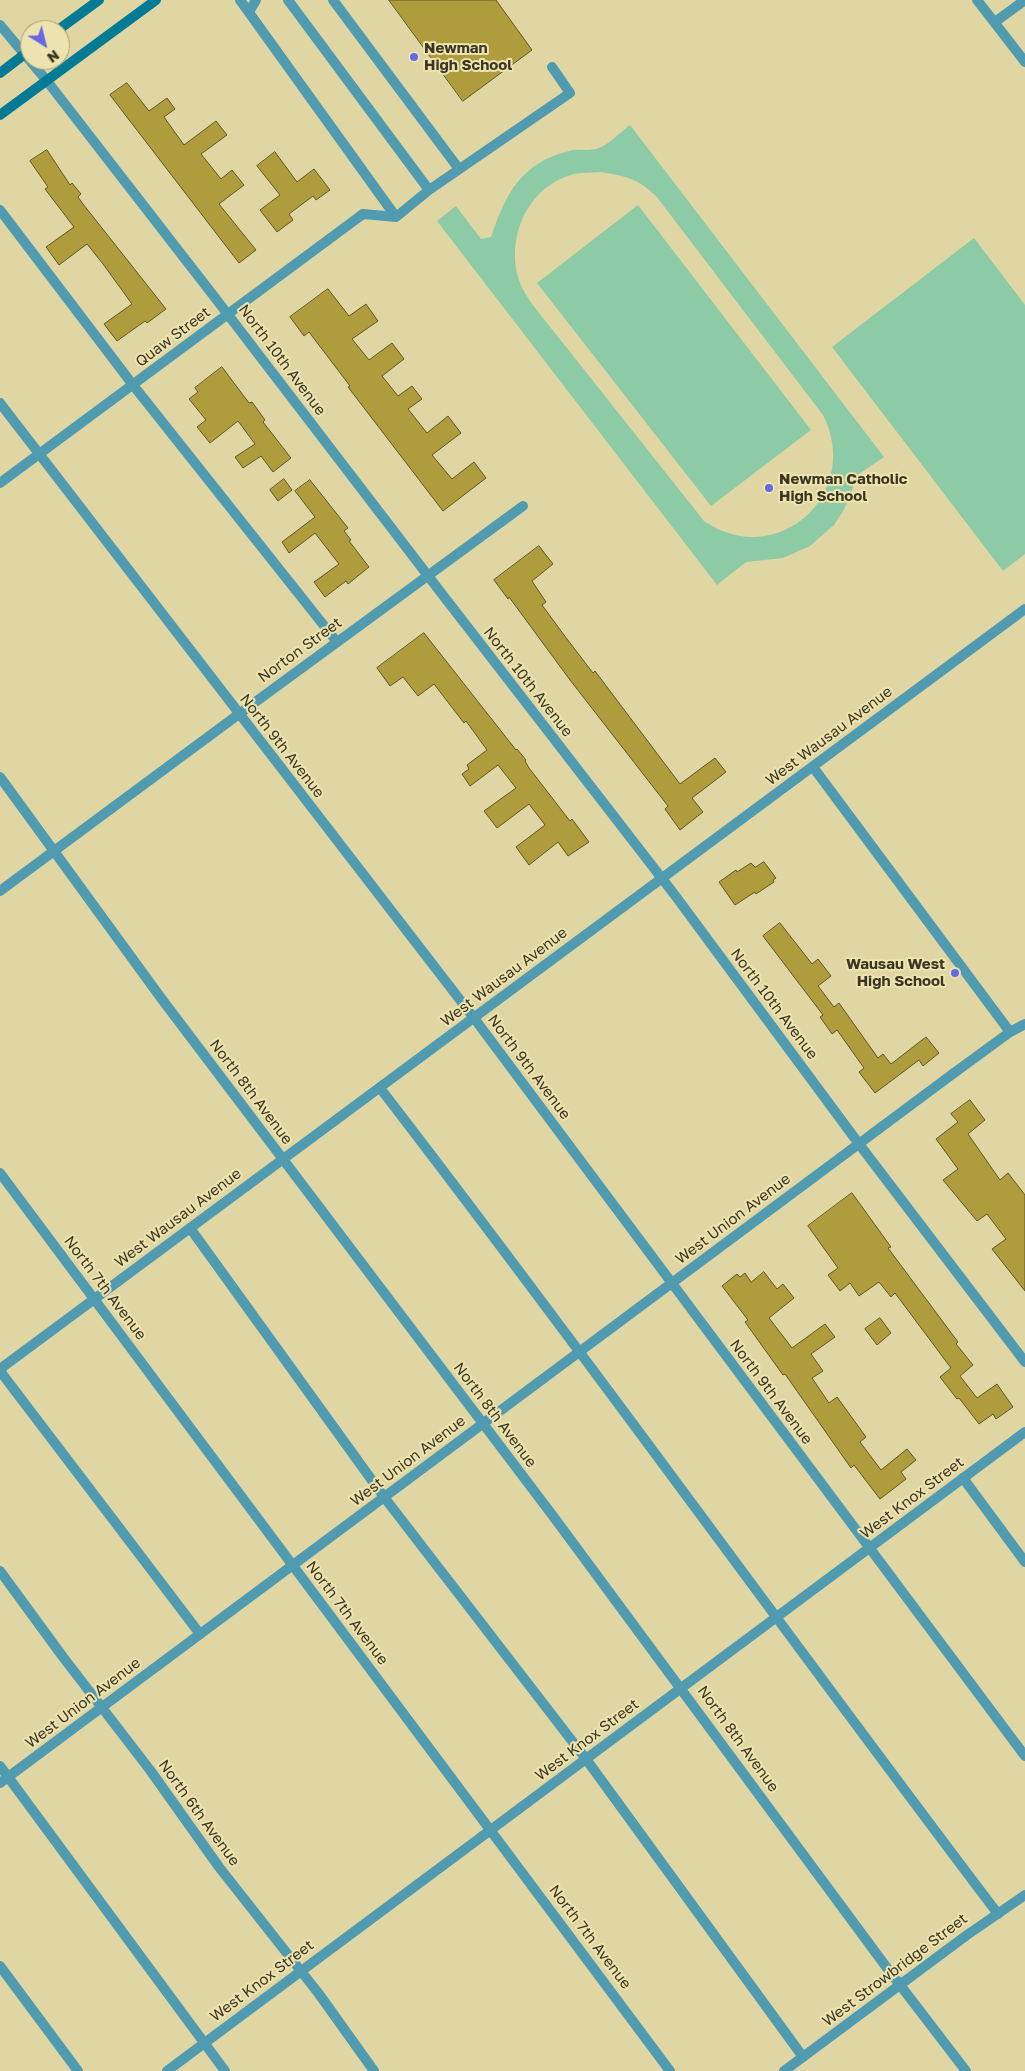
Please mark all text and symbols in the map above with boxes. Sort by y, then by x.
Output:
north arrow [20,20,70,70]
place label: Newman High School [424,39,512,74]
text: N [44,47,63,67]
marker: Newman High School [408,51,420,63]
street label: North 10th Avenue [234,301,330,419]
street label: Quaw Street [132,303,214,371]
place label: Newman Catholic High School [779,470,907,505]
marker: Newman Catholic High School [763,482,775,494]
street label: Norton Street [255,614,345,686]
street label: North 10th Avenue [480,624,576,740]
street label: West Wausau Avenue [762,683,896,789]
street label: North 9th Avenue [236,691,328,801]
street label: West Wausau Avenue [437,924,571,1030]
street label: North 10th Avenue [726,945,822,1063]
place label: Wausau West High School [846,955,945,990]
marker: Wausau West High School [949,967,961,979]
street label: North 9th Avenue [484,1011,574,1123]
street label: North 8th Avenue [206,1036,296,1148]
street label: West Wausau Avenue [111,1165,245,1271]
street label: West Union Avenue [672,1170,794,1268]
street label: North 7th Avenue [60,1233,150,1343]
street label: North 9th Avenue [726,1336,816,1448]
street label: North 8th Avenue [450,1359,540,1471]
street label: West Union Avenue [347,1412,469,1510]
street label: West Knox Street [857,1453,967,1543]
street label: North 7th Avenue [302,1558,392,1668]
street label: West Union Avenue [22,1654,144,1752]
street label: North 8th Avenue [694,1682,782,1796]
street label: West Knox Street [532,1695,642,1785]
street label: North 6th Avenue [155,1757,243,1869]
street label: North 7th Avenue [545,1882,635,1992]
street label: West Strowbridge Street [819,1910,971,2030]
street label: West Knox Street [207,1936,317,2026]

